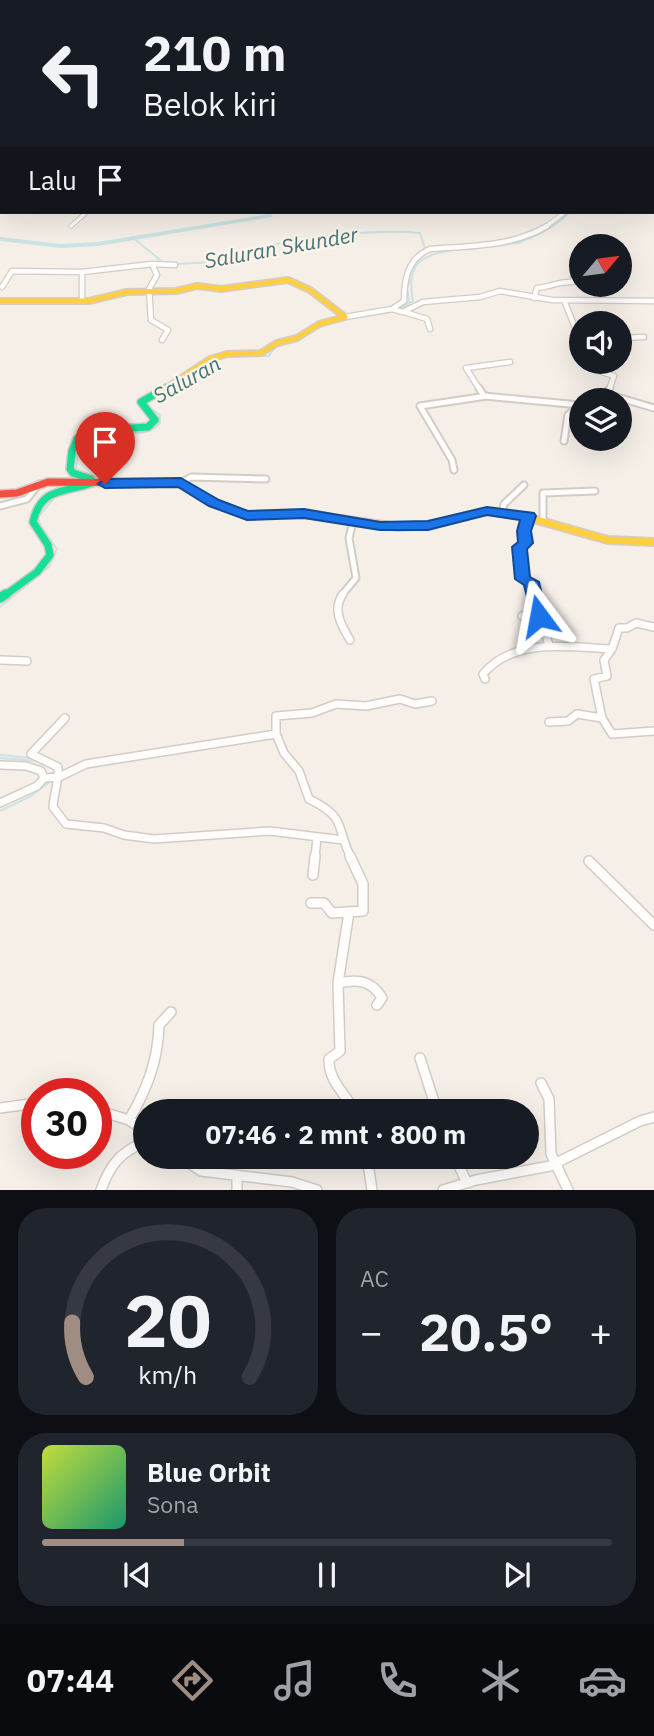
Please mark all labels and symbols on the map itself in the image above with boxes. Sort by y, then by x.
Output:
water label: Saluran Skunder [202,219,361,274]
north arrow [569,234,632,298]
water label: Saluran [148,349,225,409]
pin [75,412,135,484]
position arrow [502,579,576,653]
speed limit sign: 30 [21,1078,112,1169]

